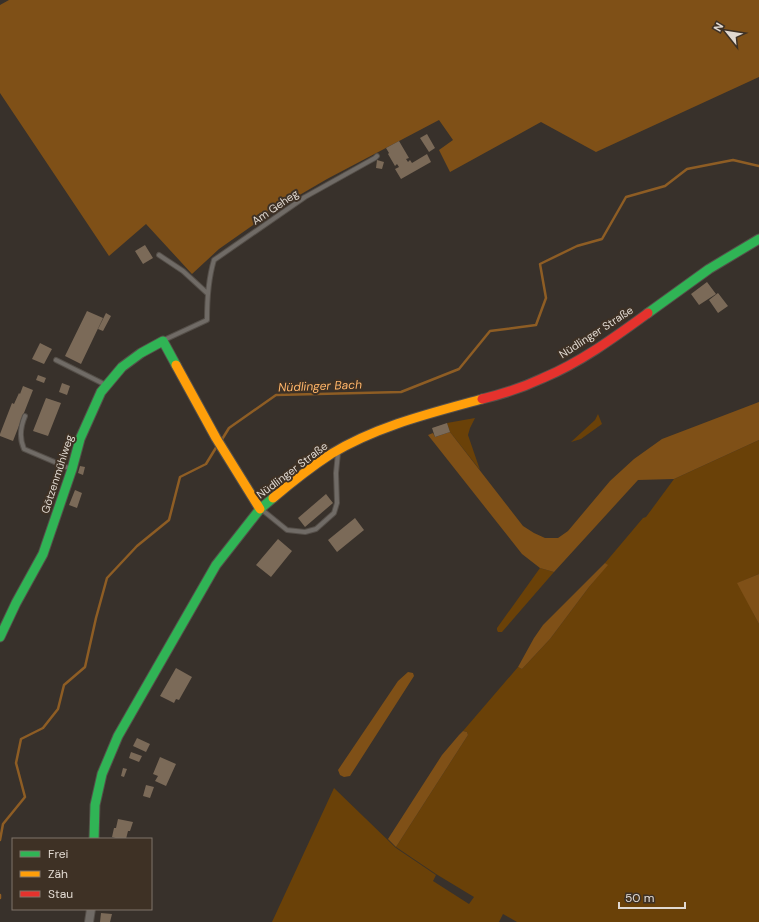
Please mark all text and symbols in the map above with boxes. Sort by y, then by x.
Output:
north arrow [707,12,747,52]
text: N [710,20,726,34]
street label: Am Geheg [249,186,301,228]
street label: Nüdlinger Straße [556,303,636,361]
water label: Nüdlinger Bach [278,377,362,395]
street label: Götzenmühlweg [38,433,76,515]
street label: Nüdlinger Straße [254,439,330,501]
legend [12,838,152,910]
text: Frei [48,846,68,862]
text: Zäh [48,866,68,882]
scale bar [619,884,685,910]
text: Stau [48,886,73,902]
text: 50 m [625,890,654,906]

